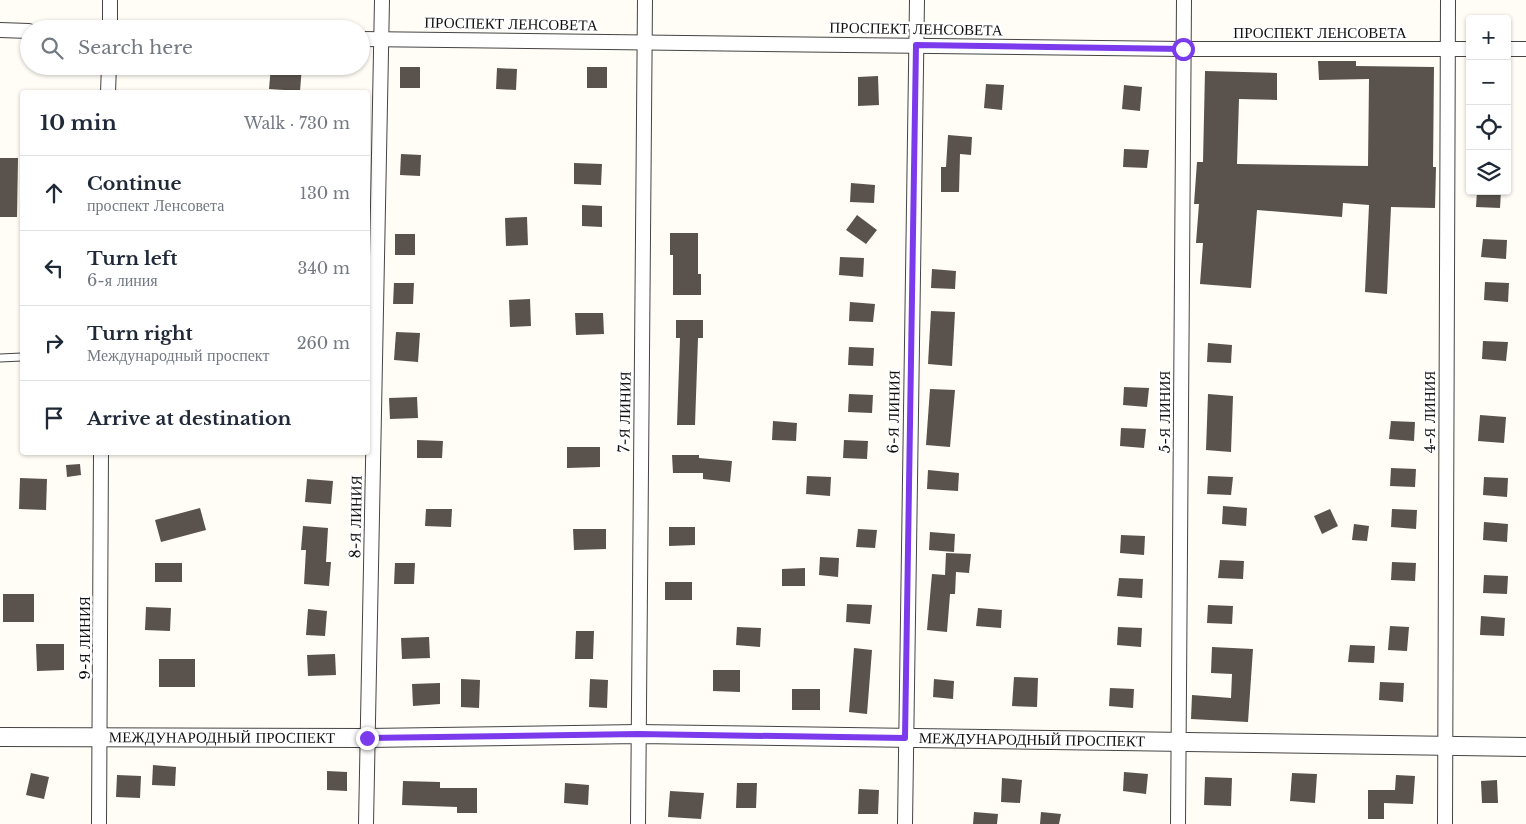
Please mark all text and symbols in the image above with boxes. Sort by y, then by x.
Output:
street label: ПРОСПЕКТ ЛЕНСОВЕТА [424,12,598,35]
map controls [1466,15,1511,195]
button: + [1466,15,1511,60]
street label: ПРОСПЕКТ ЛЕНСОВЕТА [829,17,1003,40]
search box [20,20,370,75]
street label: ПРОСПЕКТ ЛЕНСОВЕТА [1233,23,1407,42]
icon: search [38,34,66,62]
text: Search here [78,36,193,59]
route start [1172,38,1195,61]
button: − [1466,60,1511,105]
button: locate [1466,105,1511,150]
text: 10 min [40,110,117,136]
text: Walk · 730 m [244,113,350,133]
button: layers [1466,150,1511,195]
text: Continue [87,172,182,195]
icon: ahead [40,179,68,207]
text: 130 m [300,183,350,203]
text: проспект Ленсовета [87,195,224,215]
text: Turn left [87,247,178,270]
icon: left [40,254,68,282]
text: 340 m [298,258,350,278]
text: 6-я линия [87,270,158,290]
text: Turn right [87,322,193,345]
icon: right [40,329,68,357]
text: 260 m [297,333,350,353]
text: Международный проспект [87,345,269,365]
street label: 6-Я ЛИНИЯ [883,370,904,454]
street label: 7-Я ЛИНИЯ [614,371,635,453]
street label: 5-Я ЛИНИЯ [1155,371,1174,453]
street label: 4-Я ЛИНИЯ [1420,371,1439,453]
icon: arrive [40,404,68,432]
text: Arrive at destination [87,407,291,430]
street label: 8-Я ЛИНИЯ [345,475,366,559]
street label: 9-Я ЛИНИЯ [75,596,94,680]
street label: МЕЖДУНАРОДНЫЙ ПРОСПЕКТ [109,727,335,747]
route end [356,727,379,750]
street label: МЕЖДУНАРОДНЫЙ ПРОСПЕКТ [919,728,1145,750]

